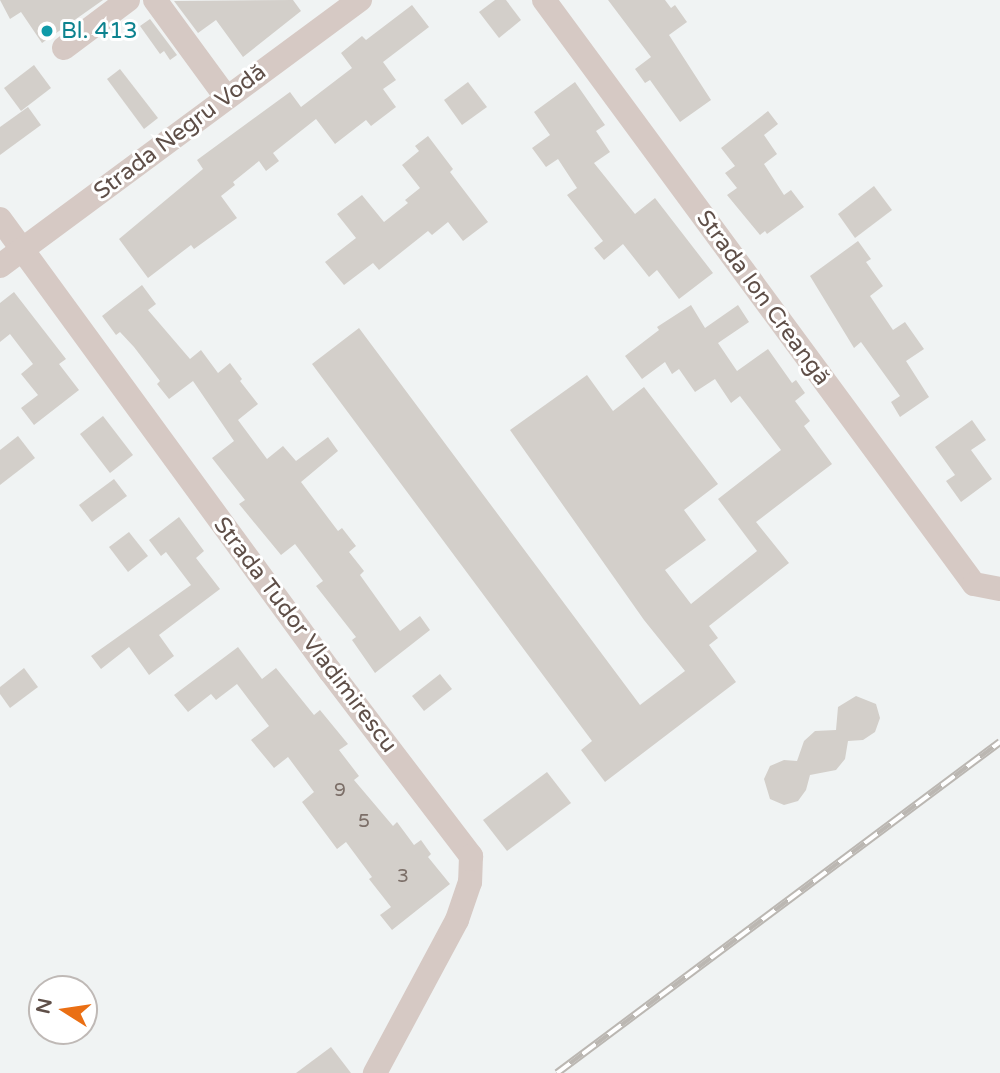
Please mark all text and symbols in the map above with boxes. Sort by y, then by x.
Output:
place label: Bl. 413 [61,17,138,45]
marker: Bl. 413 [39,23,55,39]
street label: Strada Negru Vodă [89,58,271,206]
street label: Strada Ion Creangă [690,205,836,391]
street label: Strada Tudor Vladimirescu [207,512,403,758]
house number: 9 [334,780,346,802]
house number: 5 [358,811,370,833]
house number: 3 [397,866,409,888]
north arrow [28,975,98,1045]
text: N [32,996,57,1016]

